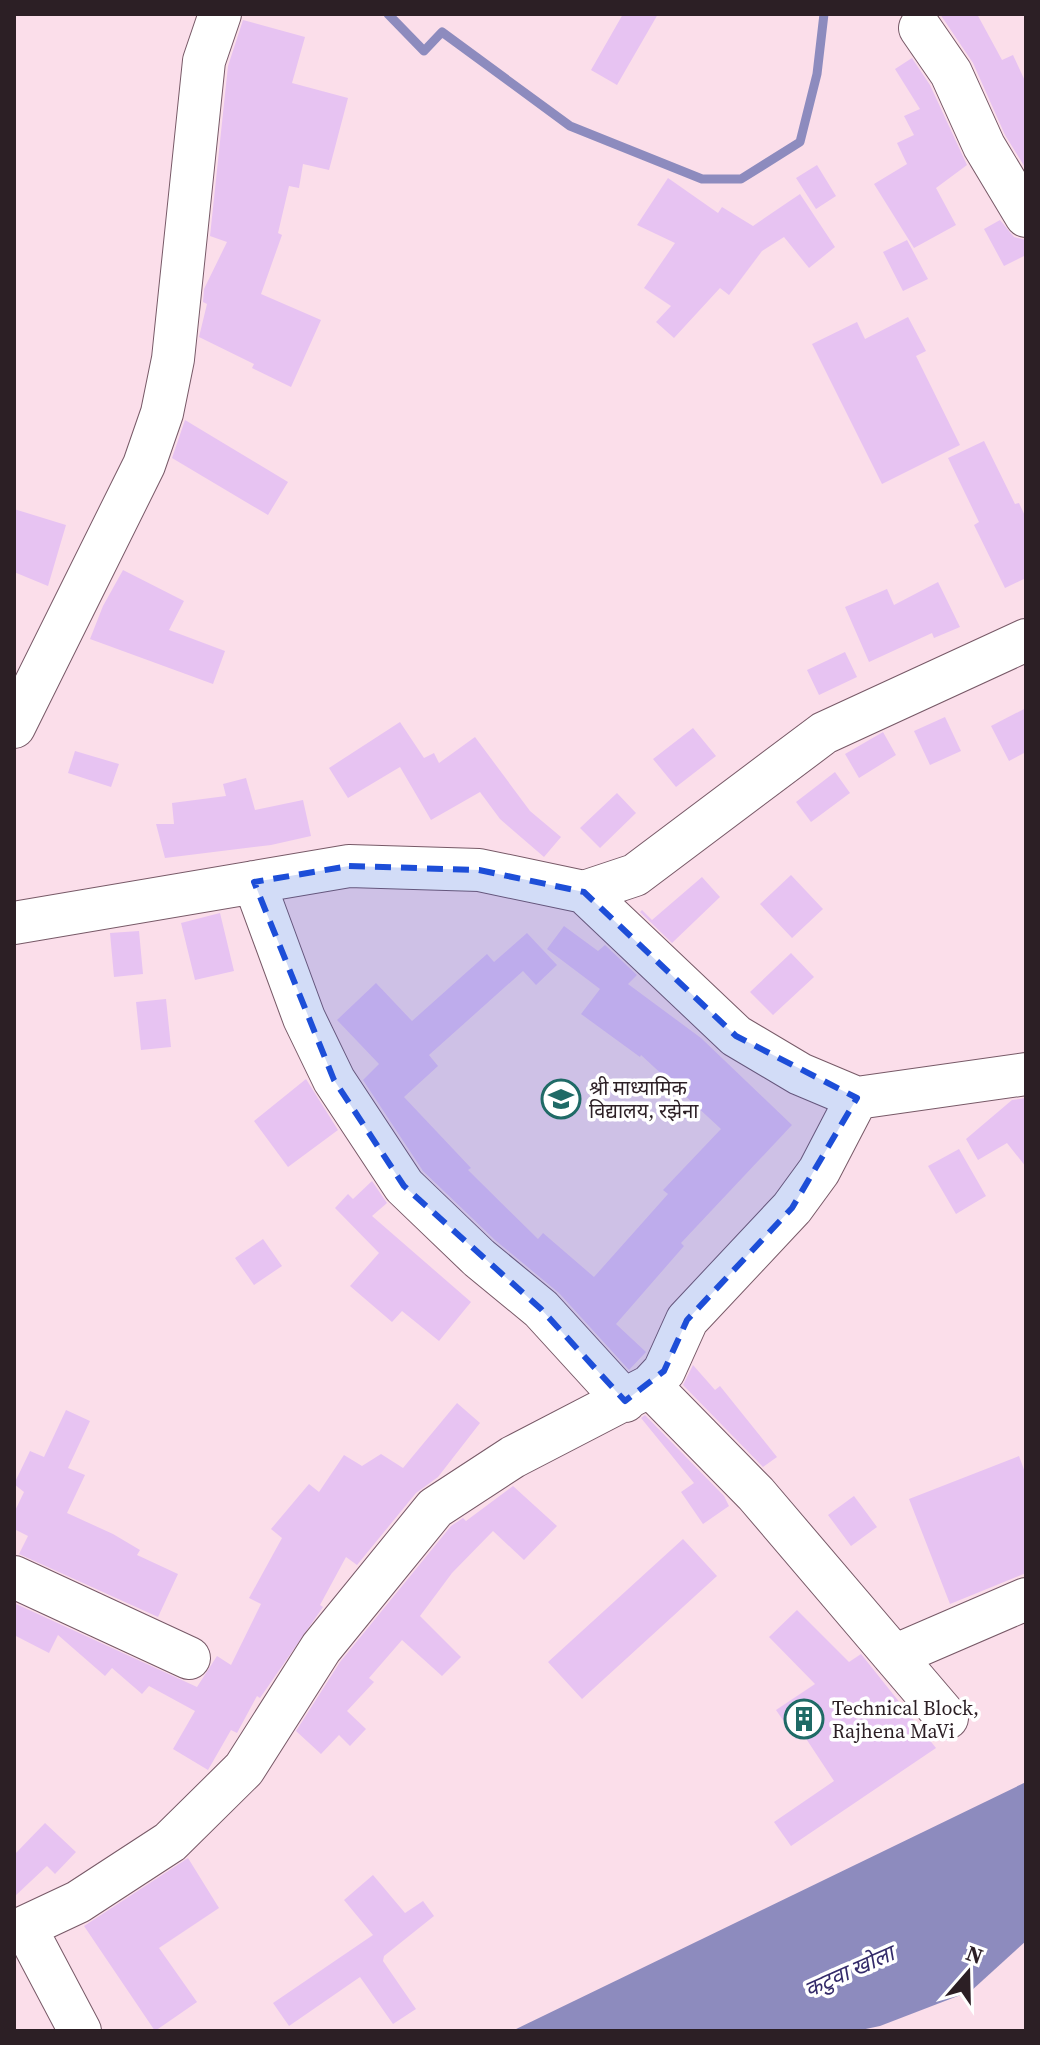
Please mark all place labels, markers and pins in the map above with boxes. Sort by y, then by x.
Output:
place label: श्री माध्यामिक विद्यालय, रझेना [589,1074,699,1125]
school or university icon: श्री माध्यामिक विद्यालय, रझेना [540,1078,582,1120]
place label: Technical Block, Rajhena MaVi [832,1694,979,1745]
building icon: Technical Block, Rajhena MaVi [783,1698,825,1740]

